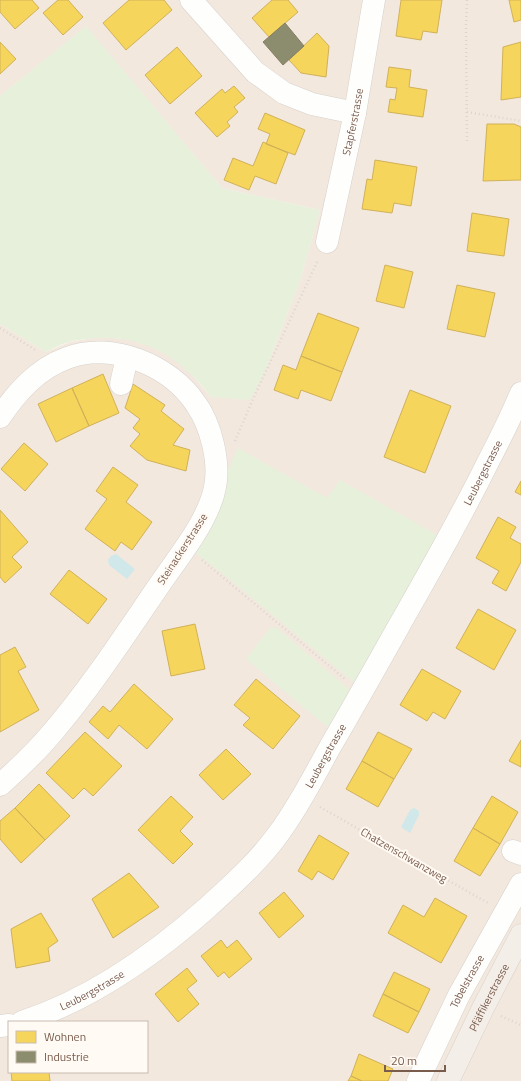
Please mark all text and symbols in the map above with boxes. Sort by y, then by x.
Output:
street label: Stapferstrasse [338,87,367,157]
street label: Leubergstrasse [459,437,506,508]
street label: Steinackerstrasse [153,510,211,588]
street label: Leubergstrasse [301,720,350,791]
street label: Chatzenschwanzweg [358,824,451,887]
street label: Tobelstrasse [446,951,488,1011]
street label: Pfäffikerstrasse [465,960,513,1034]
street label: Leubergstrasse [57,966,128,1014]
legend [8,1021,148,1073]
text: Wohnen [44,1027,86,1046]
text: Industrie [44,1047,89,1066]
scale bar [385,1047,445,1073]
text: 20 m [391,1051,417,1070]

